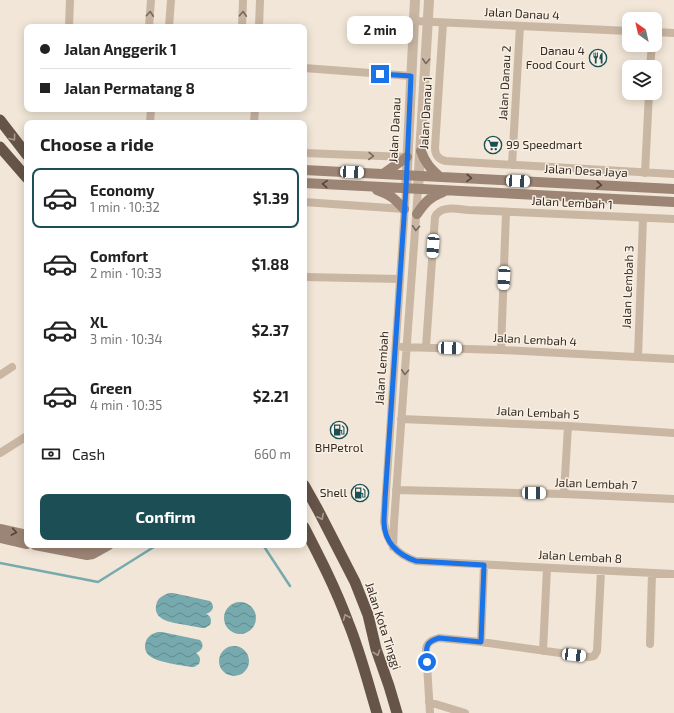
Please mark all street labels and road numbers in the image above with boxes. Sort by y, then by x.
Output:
street label: Jalan Danau 4 [484,4,560,22]
street label: Jalan Danau 2 [495,45,513,121]
street label: Jalan Danau 1 [416,76,434,150]
street label: Jalan Danau [385,97,403,163]
street label: Jalan Desa Jaya [544,161,628,179]
street label: Jalan Lembah 1 [531,193,613,211]
street label: Jalan Lembah 3 [619,245,635,329]
street label: Jalan Lembah 4 [493,330,577,348]
street label: Jalan Lembah [371,331,391,405]
street label: Jalan Lembah 5 [496,403,580,421]
street label: Jalan Lembah 7 [554,475,638,491]
street label: Jalan Lembah 8 [538,547,622,565]
street label: Jalan Kota Tinggi [363,580,405,671]

